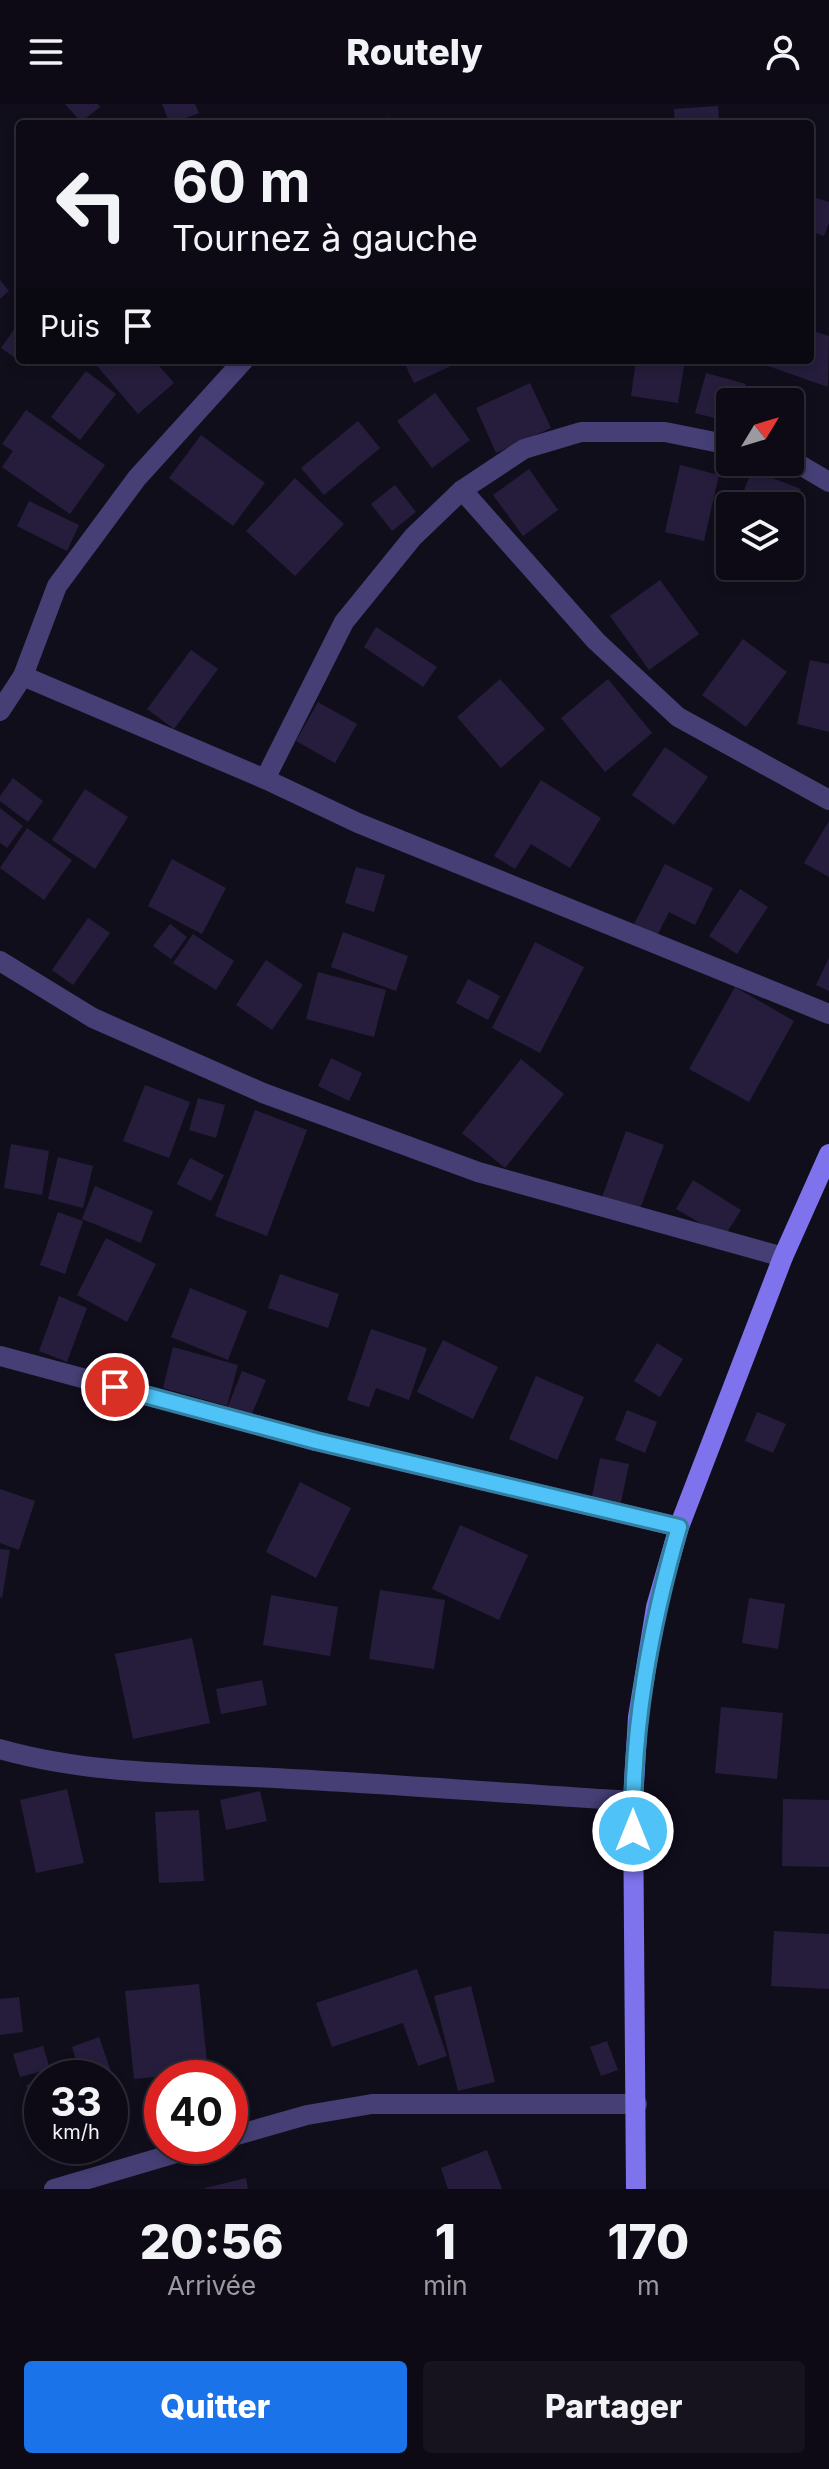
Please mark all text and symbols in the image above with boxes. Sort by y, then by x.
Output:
icon: menu [24,30,68,74]
text: Routely [346,30,483,74]
icon: person [761,30,805,74]
text: 60 m [172,148,311,216]
icon: left [40,152,144,256]
text: Tournez à gauche [172,216,478,260]
icon: arrive [116,304,160,348]
text: Puis [40,308,100,344]
north arrow [716,388,804,476]
map controls [716,388,804,580]
button: layers [716,492,804,580]
pin [81,1353,149,1421]
icon: arrive [93,1365,137,1409]
position arrow [591,1789,675,1873]
speed limit sign: 40 [144,2060,248,2164]
text: 33 [50,2077,102,2126]
text: km/h [52,2120,100,2144]
text: 20:56 [140,2212,284,2271]
text: 1 [435,2212,456,2271]
text: 170 [607,2212,689,2271]
text: Arrivée [167,2270,256,2301]
text: min [423,2270,468,2301]
text: m [637,2270,660,2301]
button: Quitter [24,2361,407,2453]
button: Partager [423,2361,805,2453]

